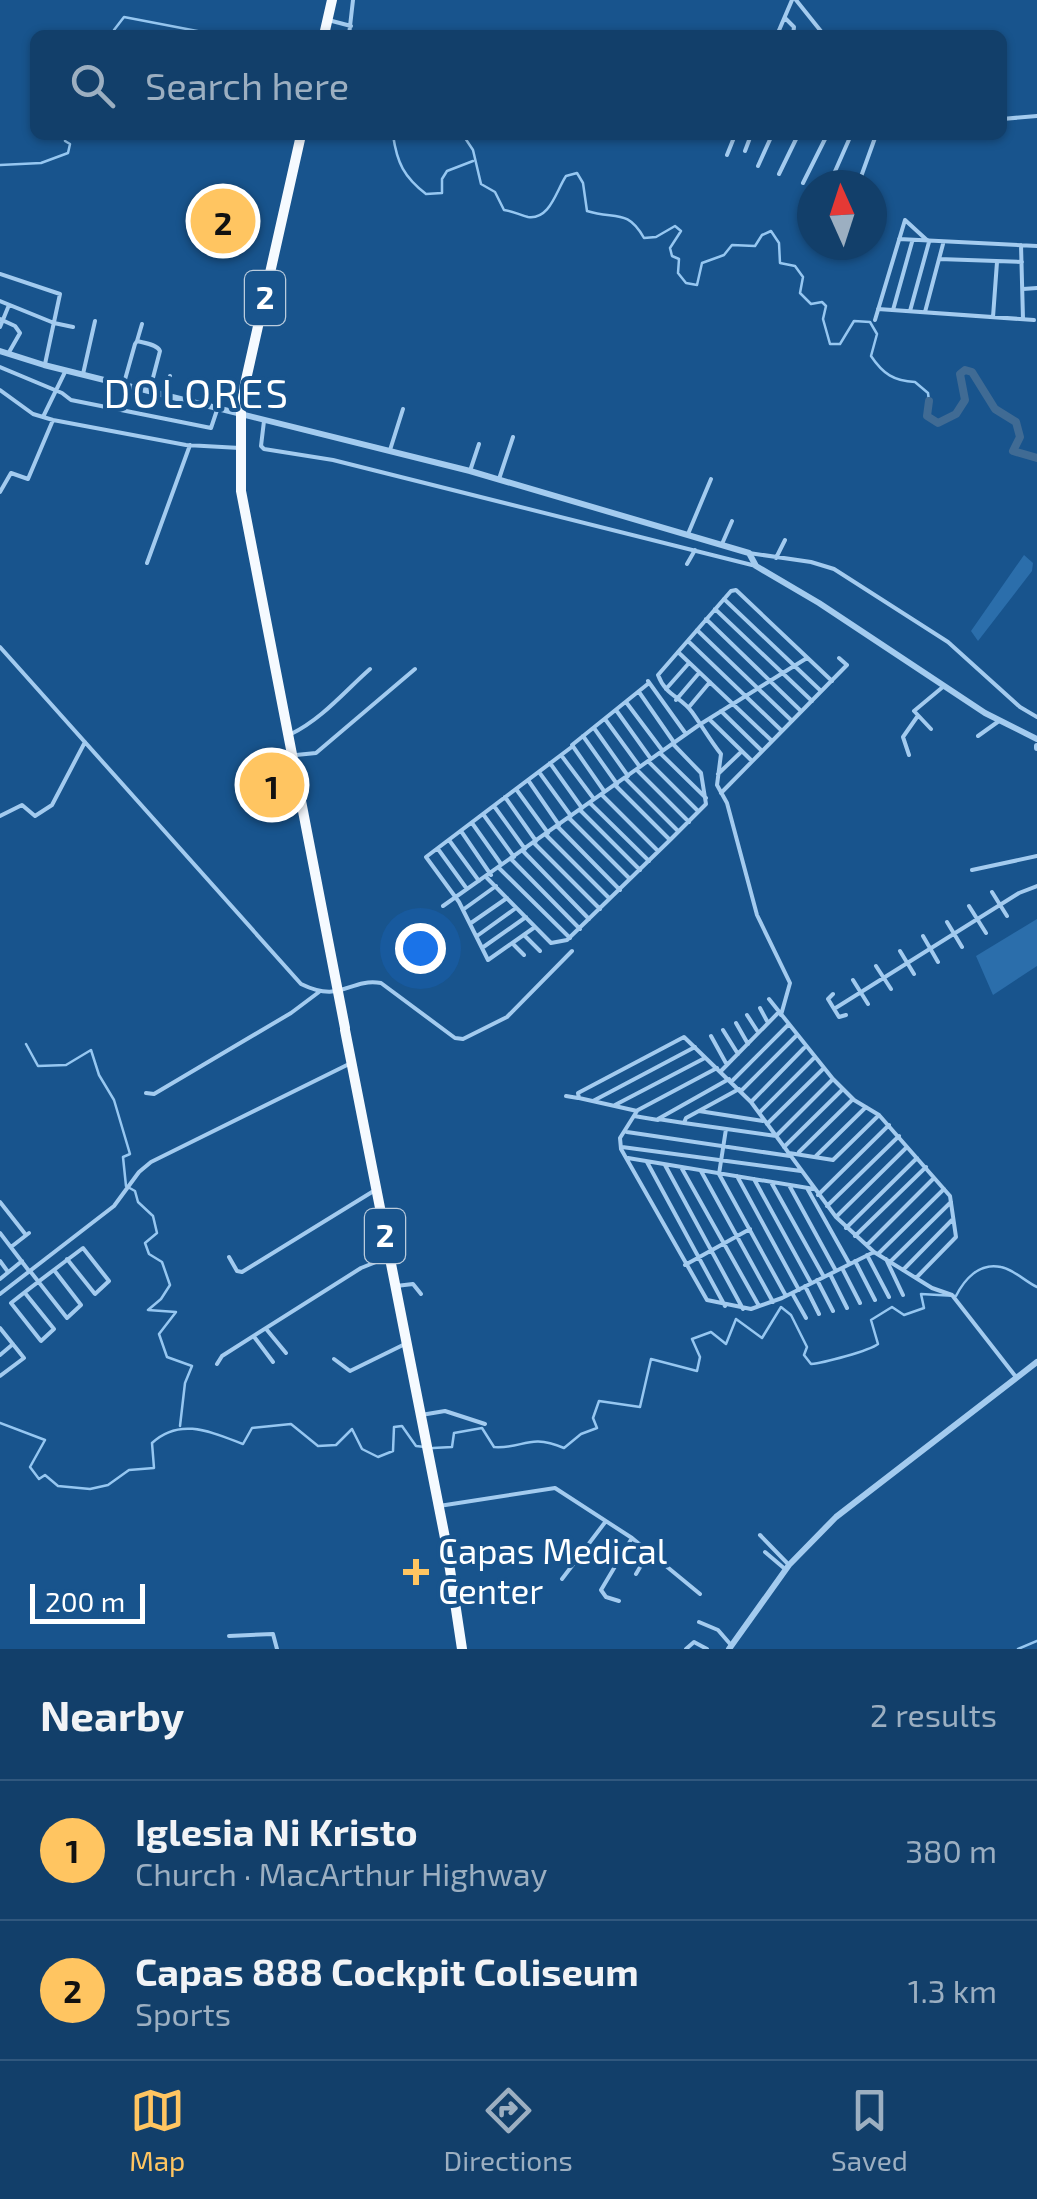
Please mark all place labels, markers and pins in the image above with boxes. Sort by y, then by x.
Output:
pin: 2 [190,184,256,258]
pin: 1 [240,748,304,822]
place label: Capas Medical Center [438,1529,668,1611]
marker: Capas Medical Center [403,1559,429,1585]

